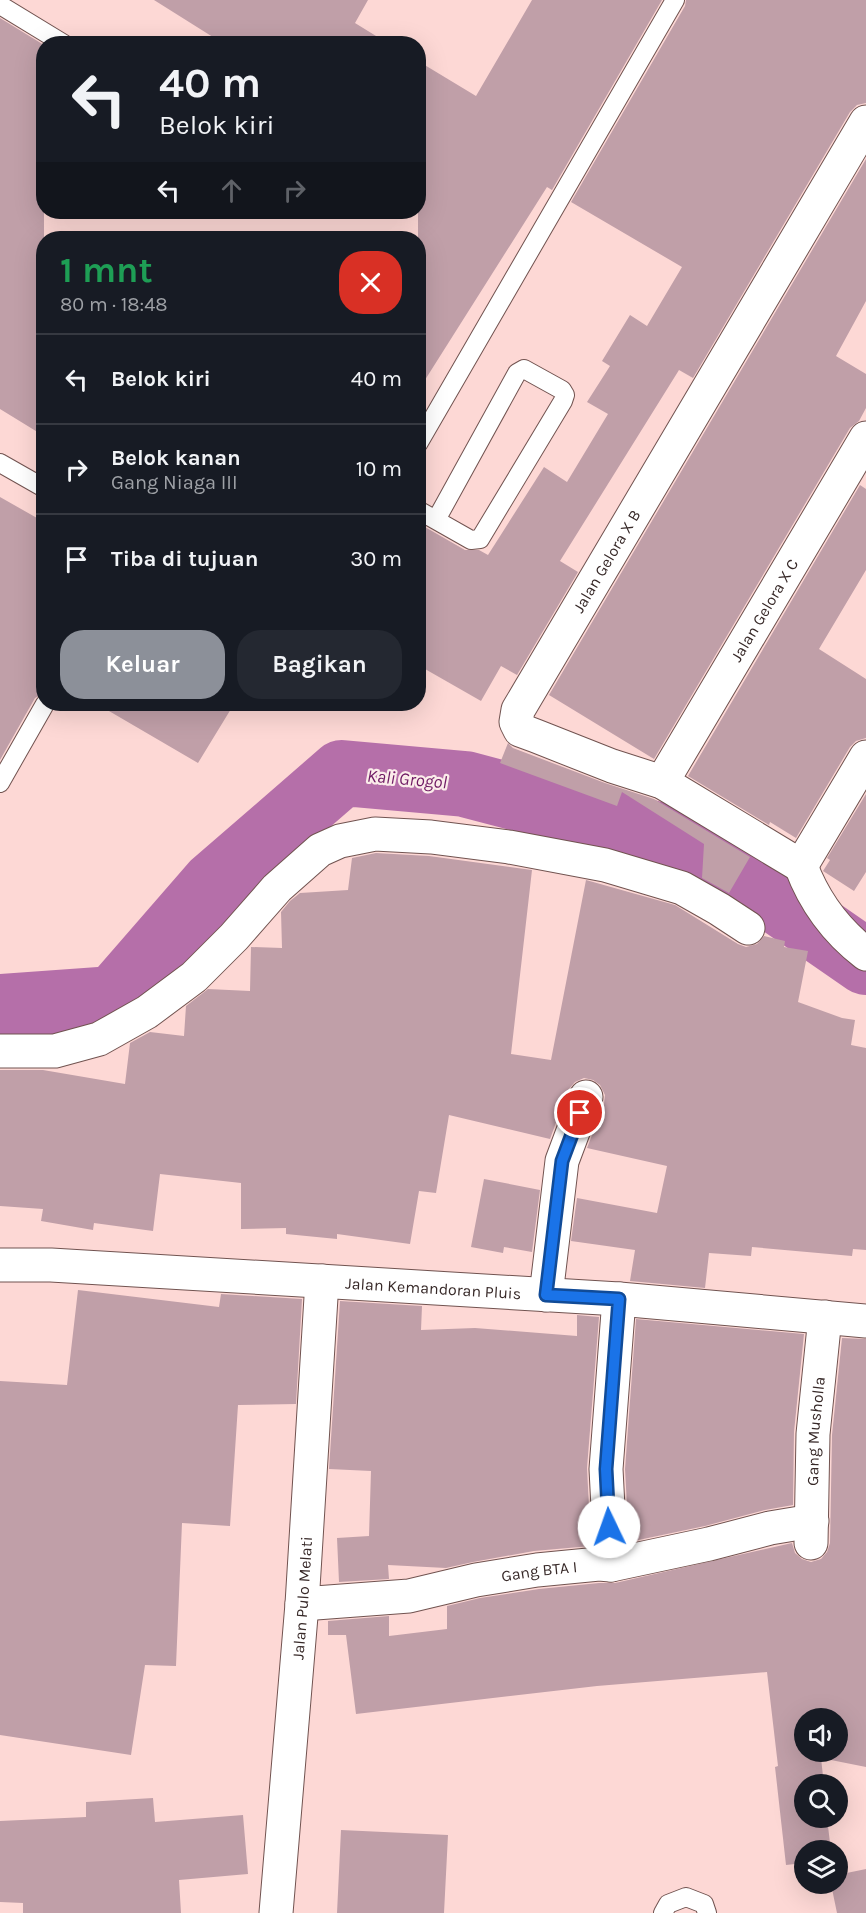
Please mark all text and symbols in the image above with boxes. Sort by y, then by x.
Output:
text: 40 m [159,58,261,108]
icon: left [60,60,138,138]
text: Belok kiri [159,109,275,141]
icon: left [152,174,185,207]
icon: ahead [215,174,248,207]
icon: right [278,174,311,207]
text: 1 mnt [60,249,153,291]
button: close [339,251,402,314]
text: 80 m · 18:48 [60,293,168,316]
icon: left [60,363,93,396]
text: Belok kiri [111,366,211,392]
text: 40 m [351,366,402,392]
text: Belok kanan [111,445,241,471]
icon: right [60,453,93,486]
text: 10 m [356,456,402,482]
text: Gang Niaga III [111,471,238,494]
street label: Jalan Gelora X B [568,506,644,616]
icon: arrive [60,543,93,576]
text: Tiba di tujuan [111,546,258,572]
text: 30 m [350,546,402,572]
street label: Jalan Gelora X C [726,555,802,665]
button: Keluar [60,630,225,699]
button: Bagikan [237,630,402,699]
water label: Kali Grogol [366,765,448,793]
pin [554,1087,605,1138]
icon: arrive [563,1096,596,1129]
street label: Jalan Kemandoran Pluis [345,1273,522,1303]
street label: Gang Musholla [803,1376,828,1486]
position arrow [577,1495,641,1559]
street label: Jalan Pulo Melati [288,1536,316,1660]
street label: Gang BTA I [500,1557,578,1585]
map controls [794,1708,848,1894]
button: sound [794,1708,848,1762]
button: search [794,1774,848,1828]
button: layers [794,1840,848,1894]

